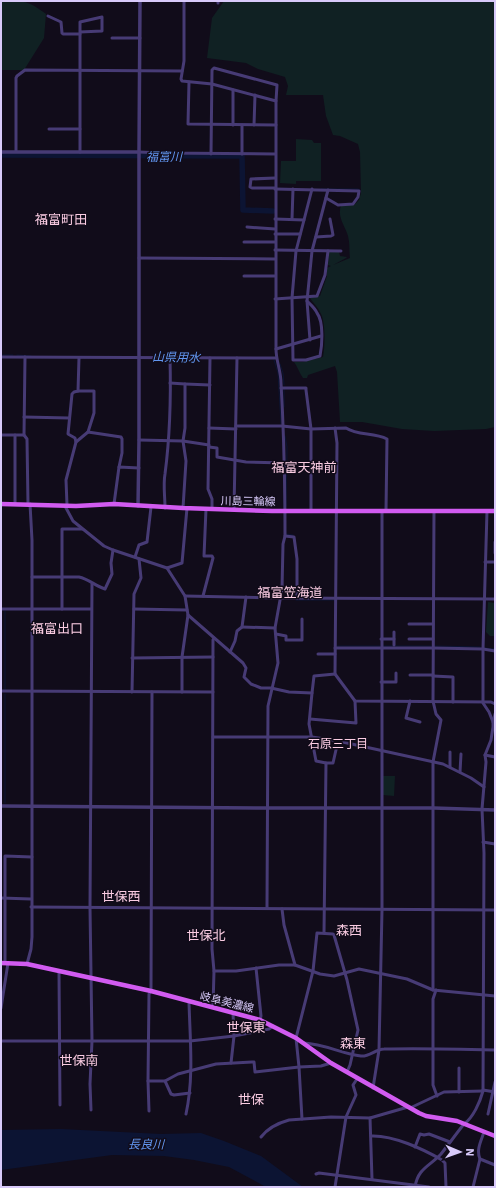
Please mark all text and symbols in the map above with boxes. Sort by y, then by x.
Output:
water label: 福富川 [146,149,184,164]
district label: 福富町田 [35,211,87,228]
water label: 山県用水 [152,349,202,365]
district label: 福富天神前 [271,459,337,476]
street label: 川島三輪線 [220,494,276,508]
district label: 福富笠海道 [257,584,323,601]
district label: 福富出口 [31,620,83,637]
district label: 石原三丁目 [308,736,368,751]
district label: 世保西 [101,888,141,905]
district label: 森西 [336,922,362,939]
district label: 世保北 [186,927,226,944]
street label: 岐阜美濃線 [199,989,255,1015]
district label: 世保東 [226,1019,266,1036]
district label: 森東 [340,1035,366,1052]
district label: 世保南 [59,1052,99,1069]
district label: 世保 [238,1091,264,1108]
north arrow [440,1132,480,1172]
water label: 長良川 [128,1136,166,1152]
text: N [463,1148,477,1157]

